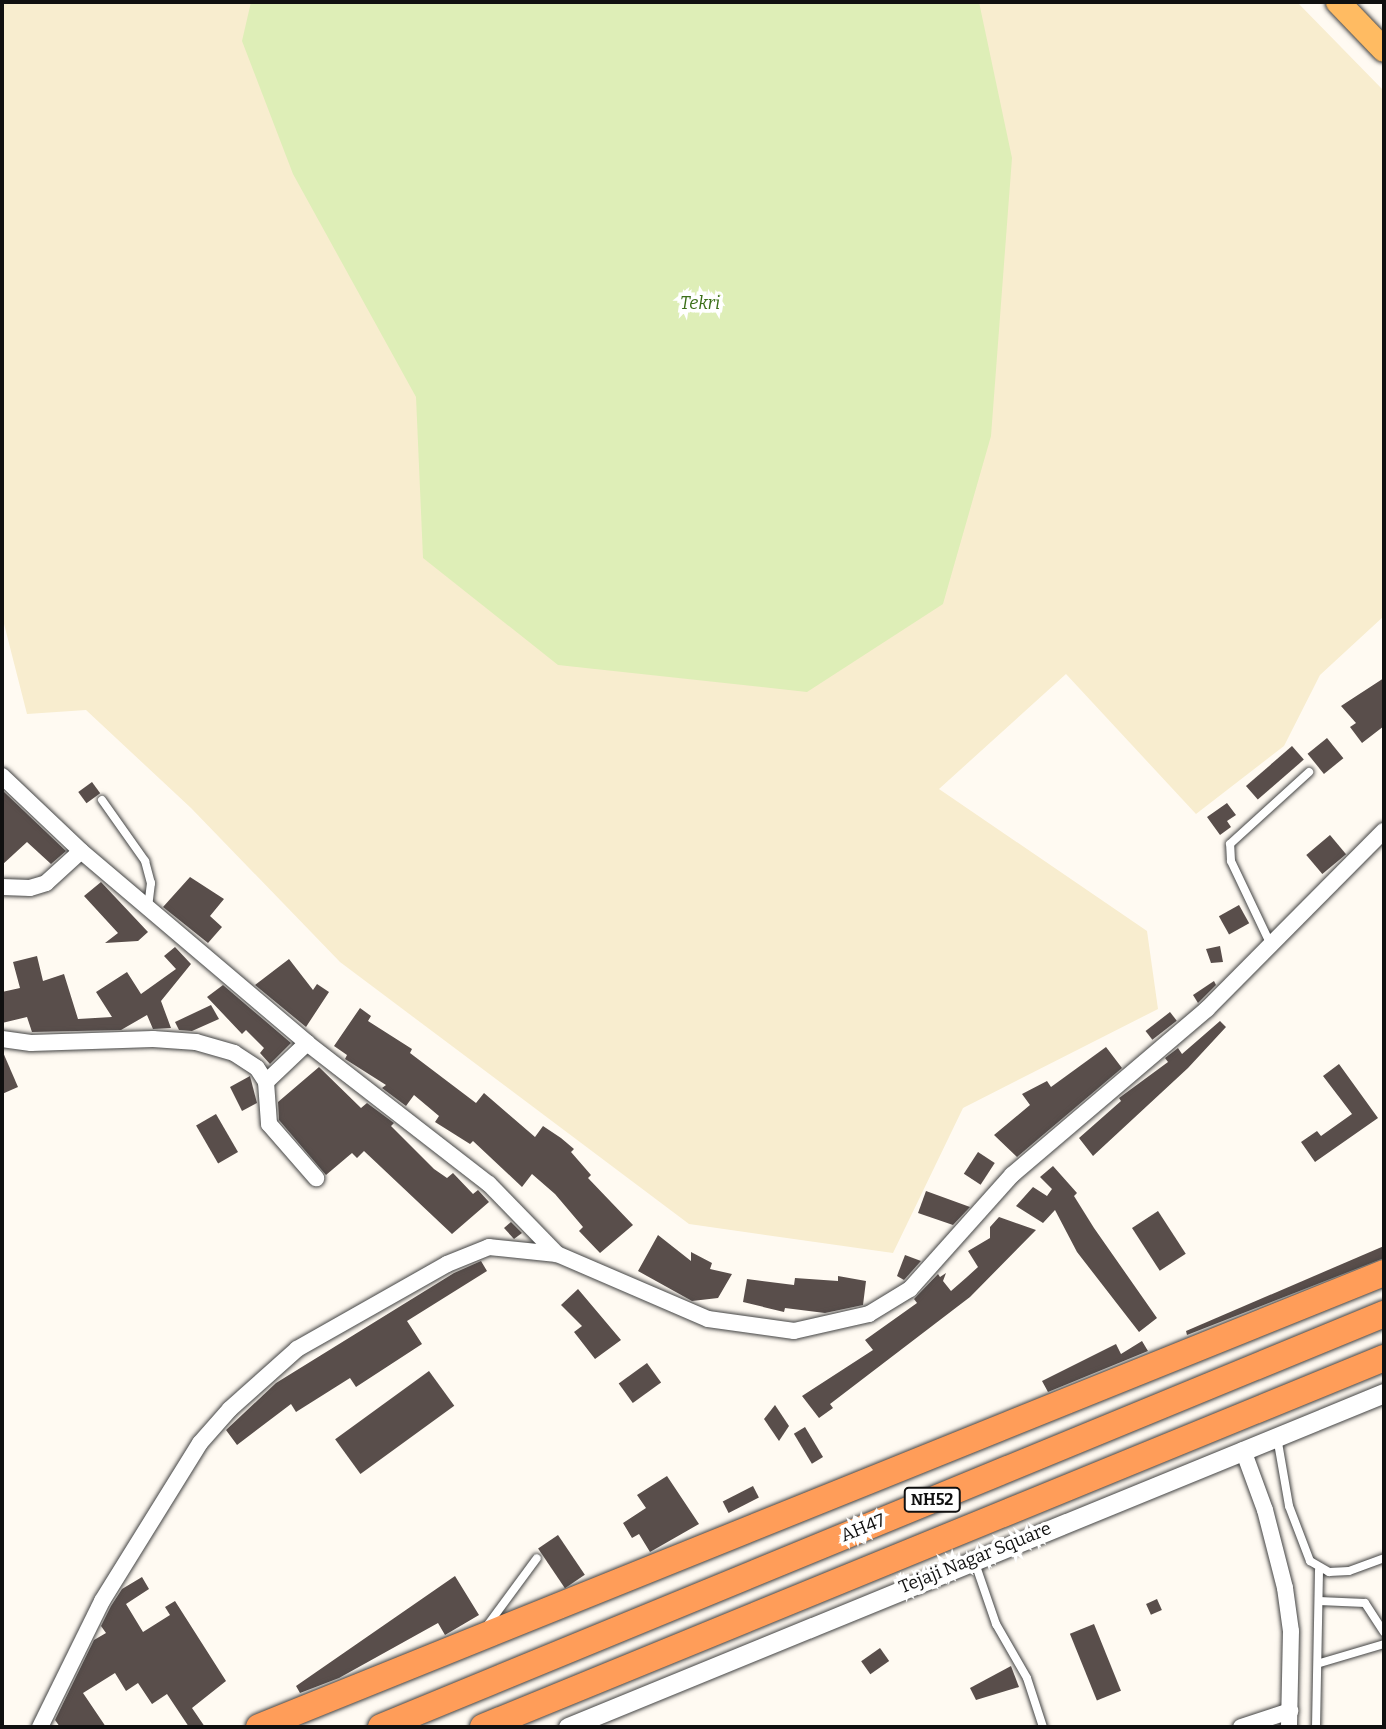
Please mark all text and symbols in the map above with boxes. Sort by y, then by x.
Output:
park label: Tekri [680,292,720,314]
road number: NH52 [902,1488,962,1512]
street label: AH47 [838,1509,888,1547]
street label: Tejaji Nagar Square [896,1518,1054,1598]

